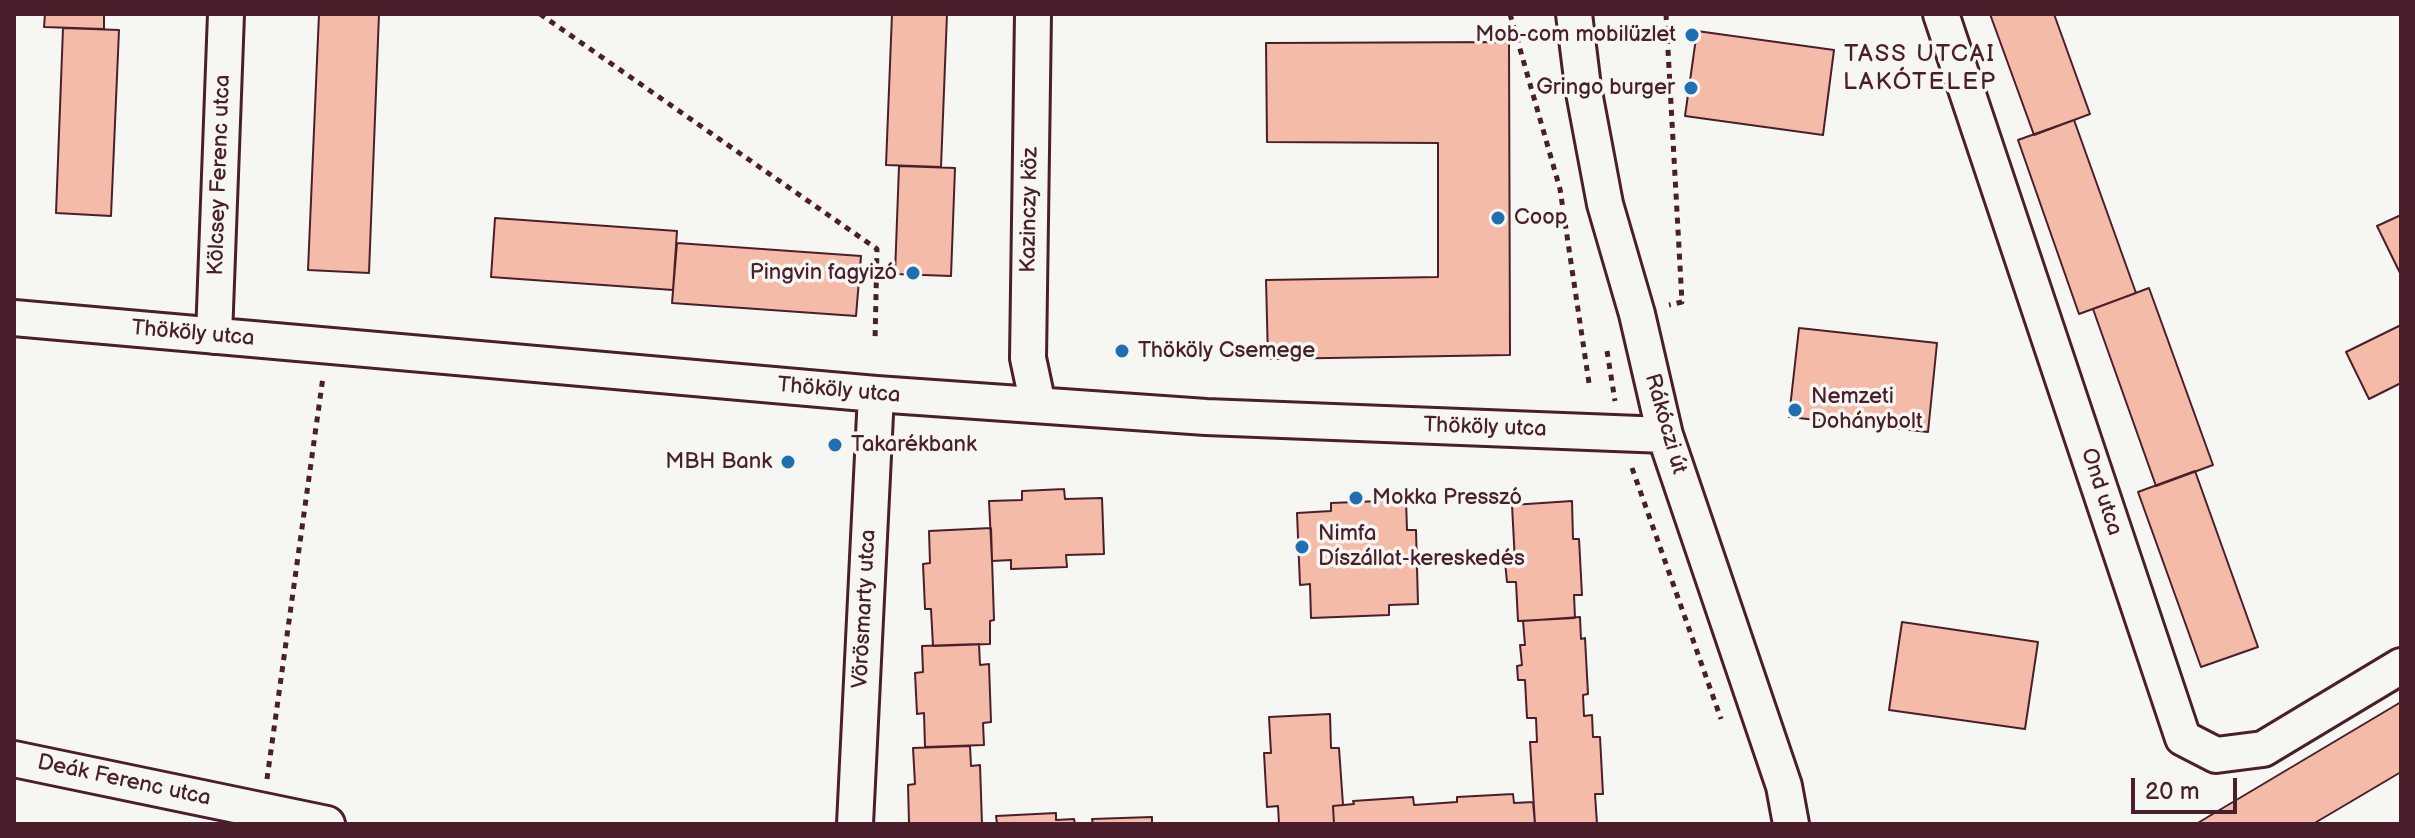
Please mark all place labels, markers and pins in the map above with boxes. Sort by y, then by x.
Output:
place label: Mob-com mobilüzlet [1475,22,1676,48]
marker: Mob-com mobilüzlet [1683,26,1701,44]
place label: Gringo burger [1536,75,1675,101]
marker: Gringo burger [1682,79,1700,97]
place label: Coop [1514,205,1567,231]
marker: Coop [1489,209,1507,227]
place label: Pingvin fagyizó [750,260,897,286]
marker: Pingvin fagyizó [904,264,922,282]
place label: Thököly Csemege [1138,338,1315,364]
marker: Thököly Csemege [1113,342,1131,360]
place label: Nemzeti Dohánybolt [1811,384,1923,436]
marker: Nemzeti Dohánybolt [1786,401,1804,419]
place label: Takarékbank [851,432,977,458]
marker: Takarékbank [826,436,844,454]
place label: MBH Bank [665,449,772,475]
marker: MBH Bank [779,453,797,471]
place label: Mokka Presszó [1372,485,1522,511]
marker: Mokka Presszó [1347,489,1365,507]
place label: Nimfa Díszállat-kereskedés [1318,521,1525,572]
marker: Nimfa Díszállat-kereskedés [1293,538,1311,556]

